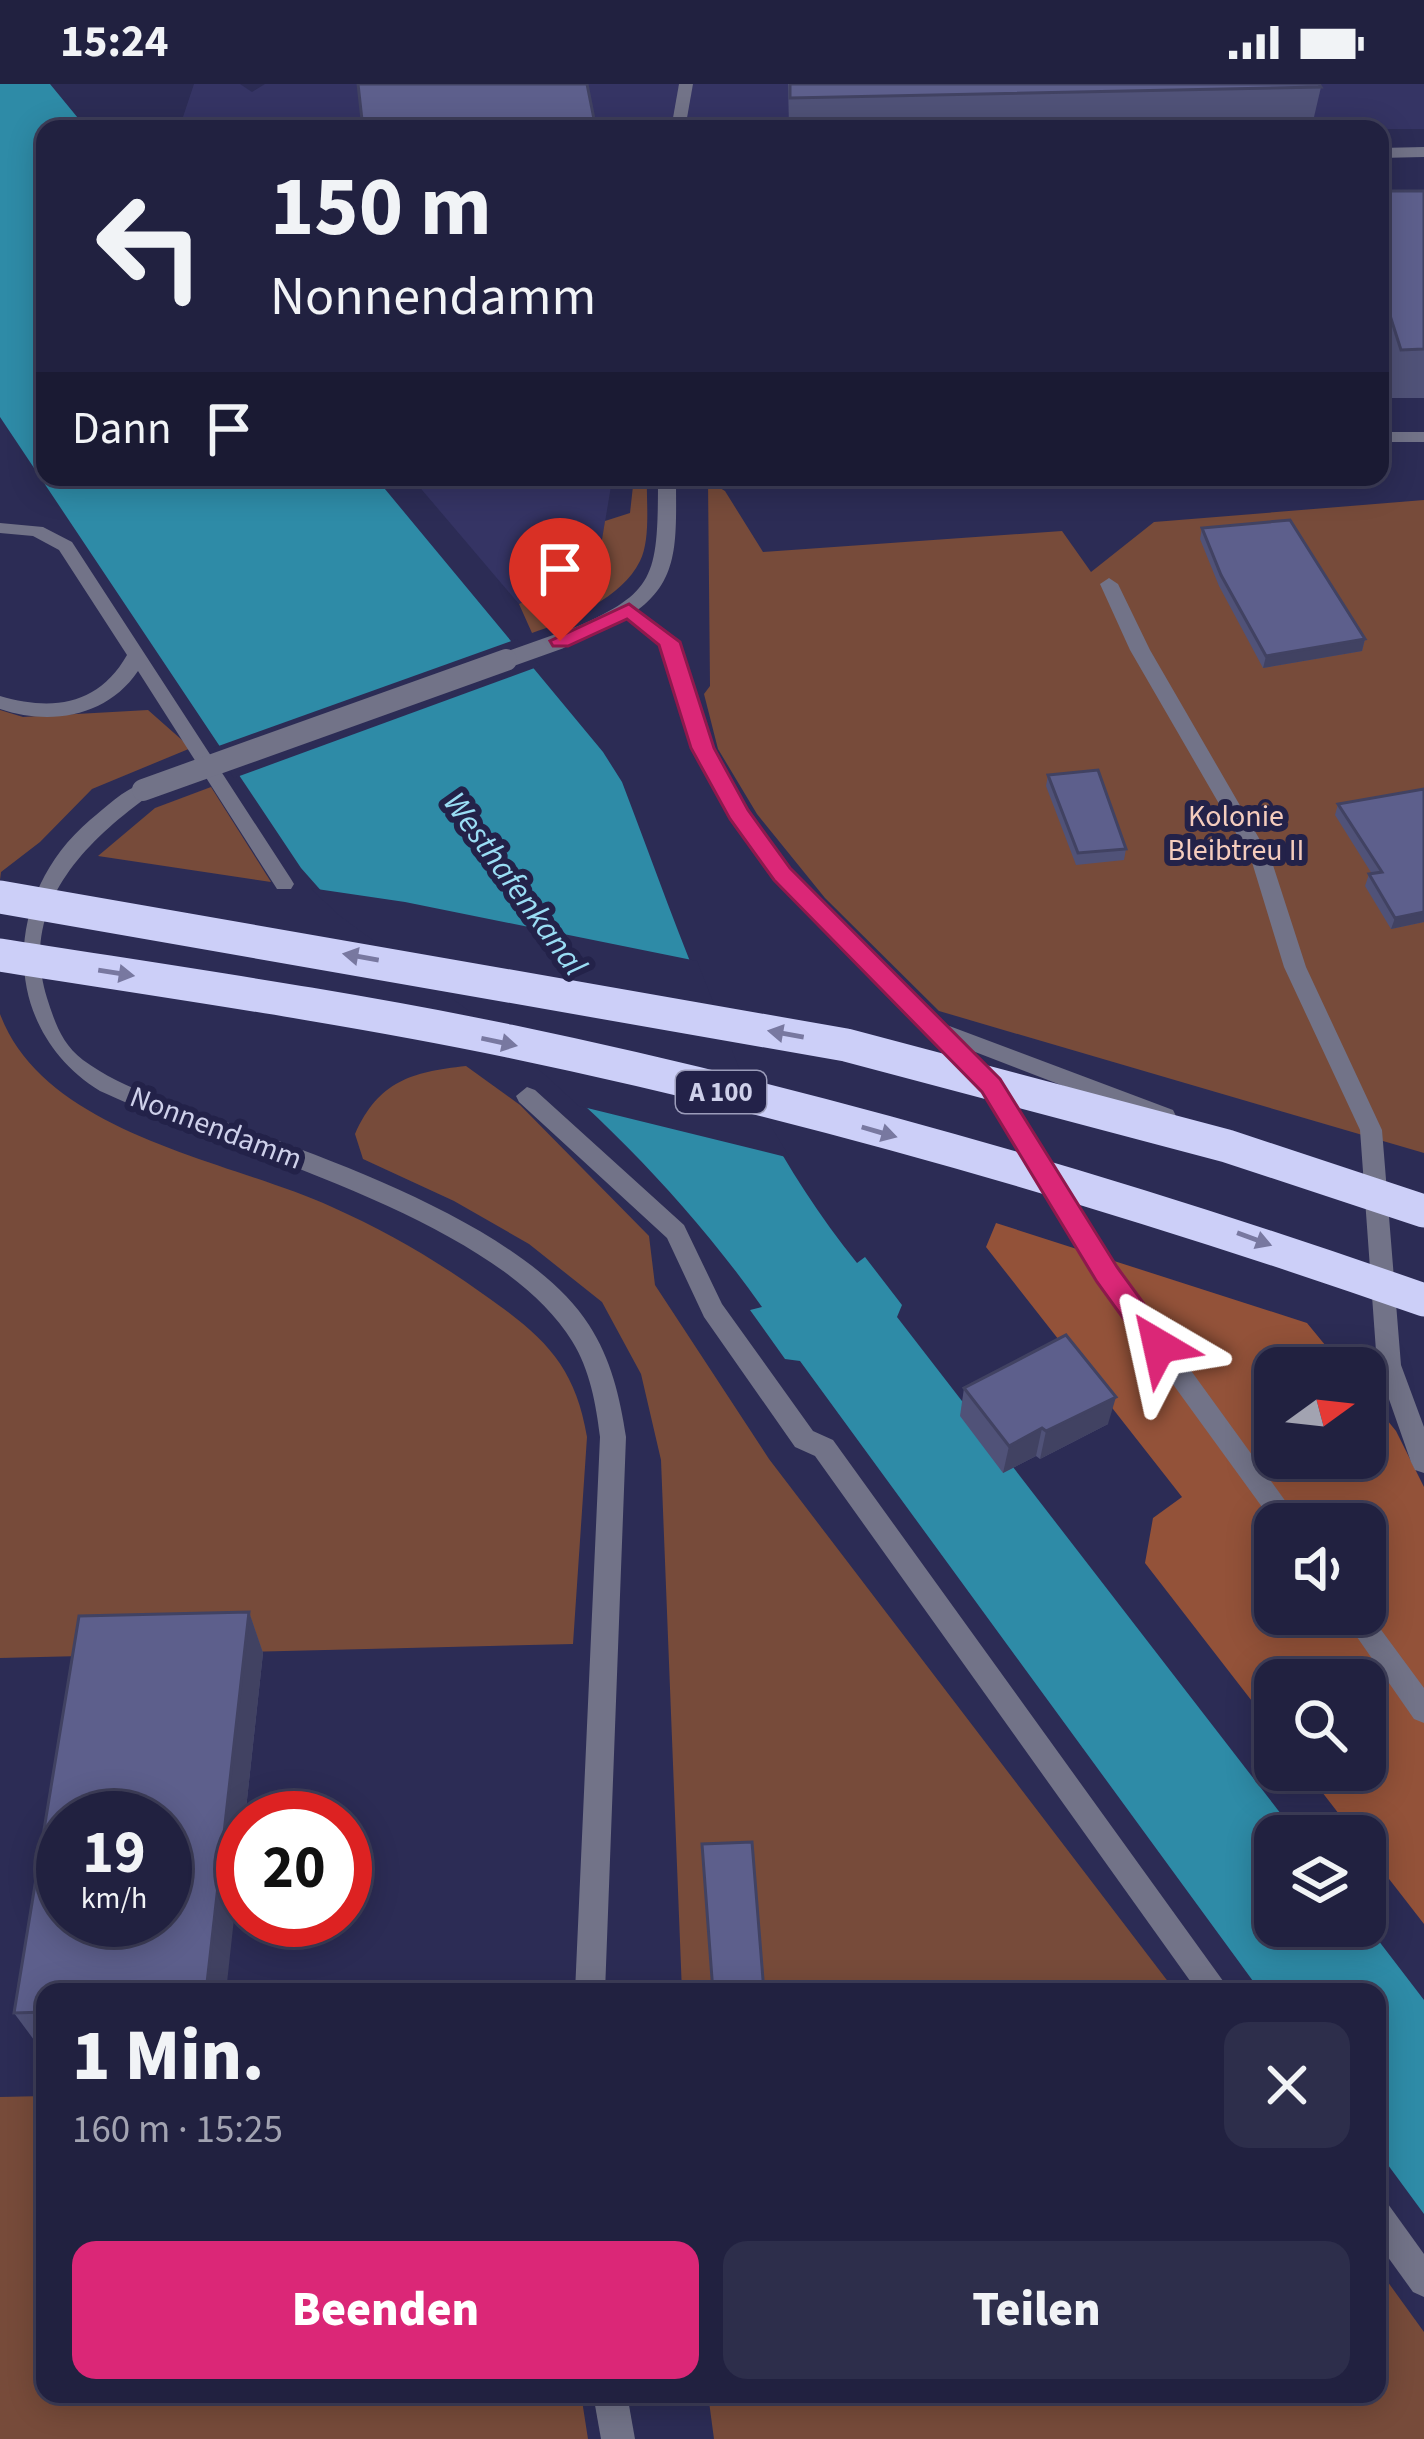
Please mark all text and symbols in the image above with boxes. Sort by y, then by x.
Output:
text: 15:24 [60,10,169,74]
text: 150 m [270,148,492,268]
icon: left [72,168,228,324]
text: Nonnendamm [270,259,596,336]
icon: arrive [196,396,262,462]
text: Dann [72,397,172,461]
pin [509,518,611,641]
icon: arrive [527,536,593,602]
water label: Westhafenkanal [432,782,598,986]
park label: Kolonie Bleibtreu II [1168,795,1304,872]
one-way arrow [341,947,379,965]
one-way arrow [97,964,135,983]
one-way arrow [766,1024,804,1043]
one-way arrow [481,1033,519,1052]
road number: A 100 [676,1071,766,1113]
street label: Nonnendamm [124,1075,308,1181]
one-way arrow [860,1124,897,1143]
one-way arrow [1236,1231,1272,1249]
position arrow [1096,1283,1222,1409]
north arrow [1254,1347,1386,1479]
map controls [1254,1347,1386,1947]
button: sound [1254,1503,1386,1635]
button: search [1254,1659,1386,1791]
speed limit sign: 20 [216,1791,372,1947]
text: 19 [82,1811,146,1896]
button: layers [1254,1815,1386,1947]
text: km/h [81,1877,147,1920]
text: 1 Min. [72,2005,264,2108]
button: close [1224,2022,1350,2148]
text: 160 m · 15:25 [72,2102,283,2158]
button: Beenden [72,2241,699,2379]
button: Teilen [723,2241,1350,2379]

